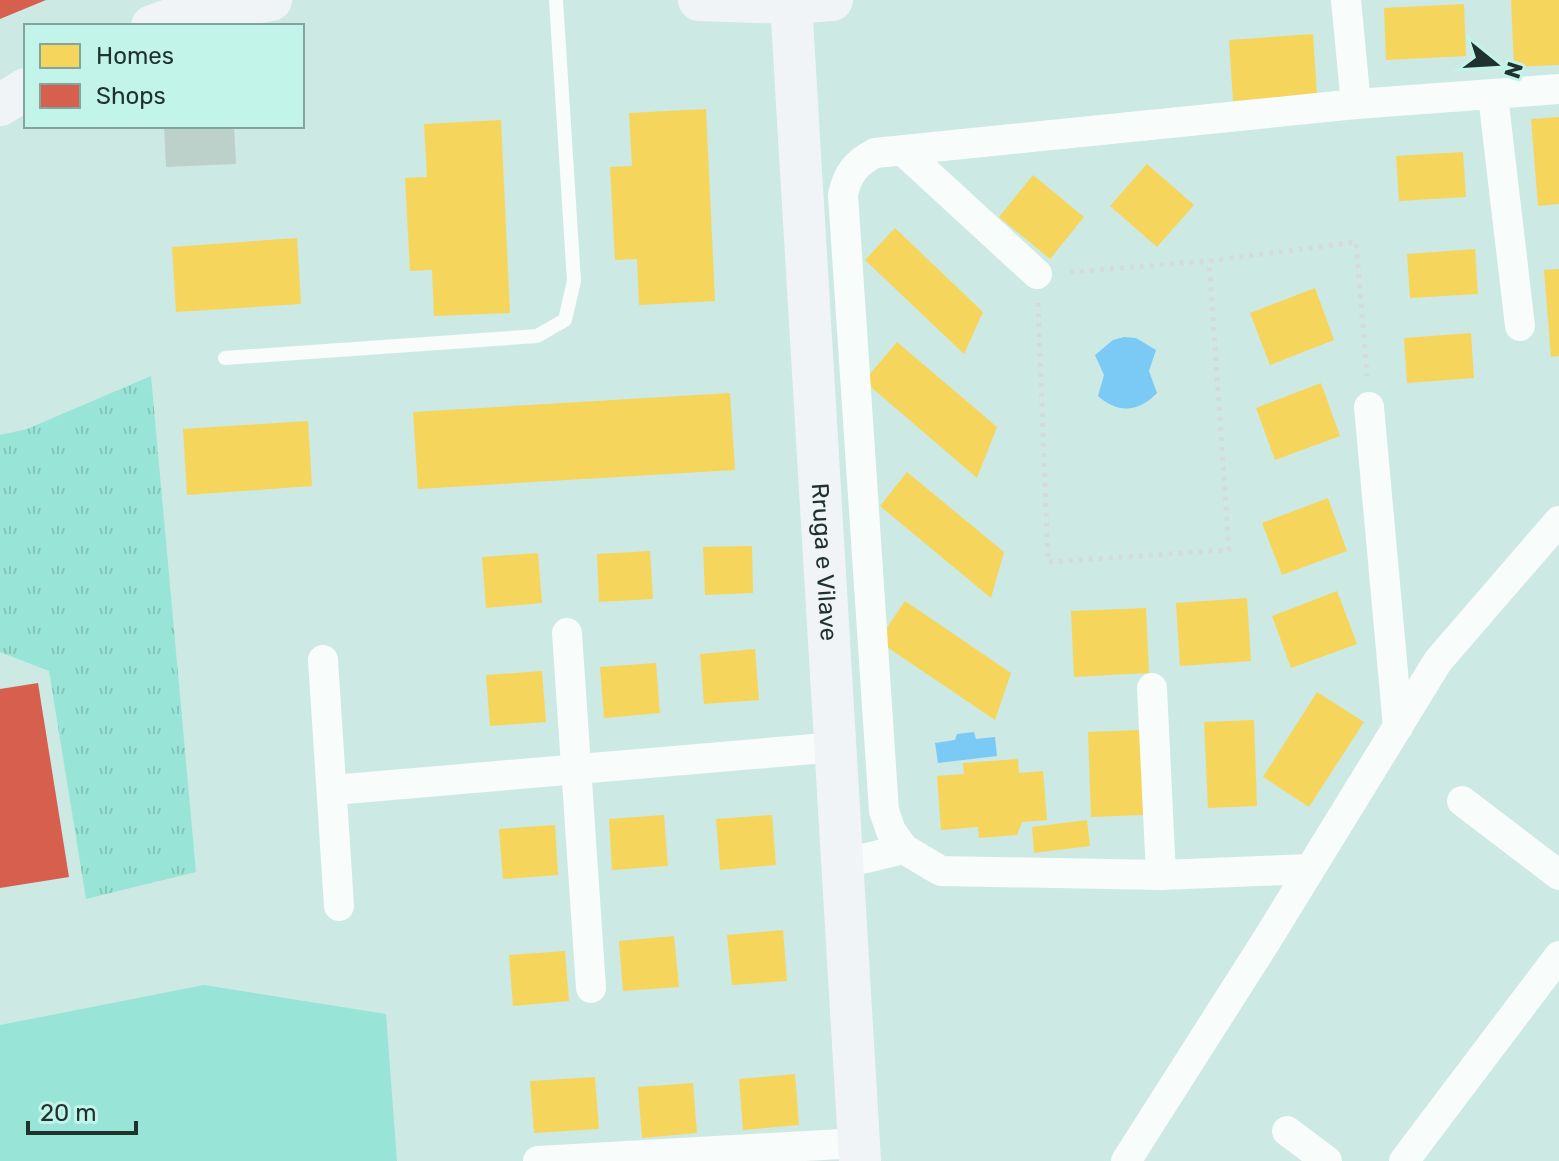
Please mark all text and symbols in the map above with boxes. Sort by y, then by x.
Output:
legend [24,24,304,128]
north arrow [1455,24,1535,104]
text: Homes [96,42,174,70]
text: N [1498,58,1529,82]
text: Shops [96,82,166,110]
street label: Rruga e Vilave [806,482,843,642]
scale bar [28,1085,136,1135]
text: 20 m [40,1099,97,1127]

